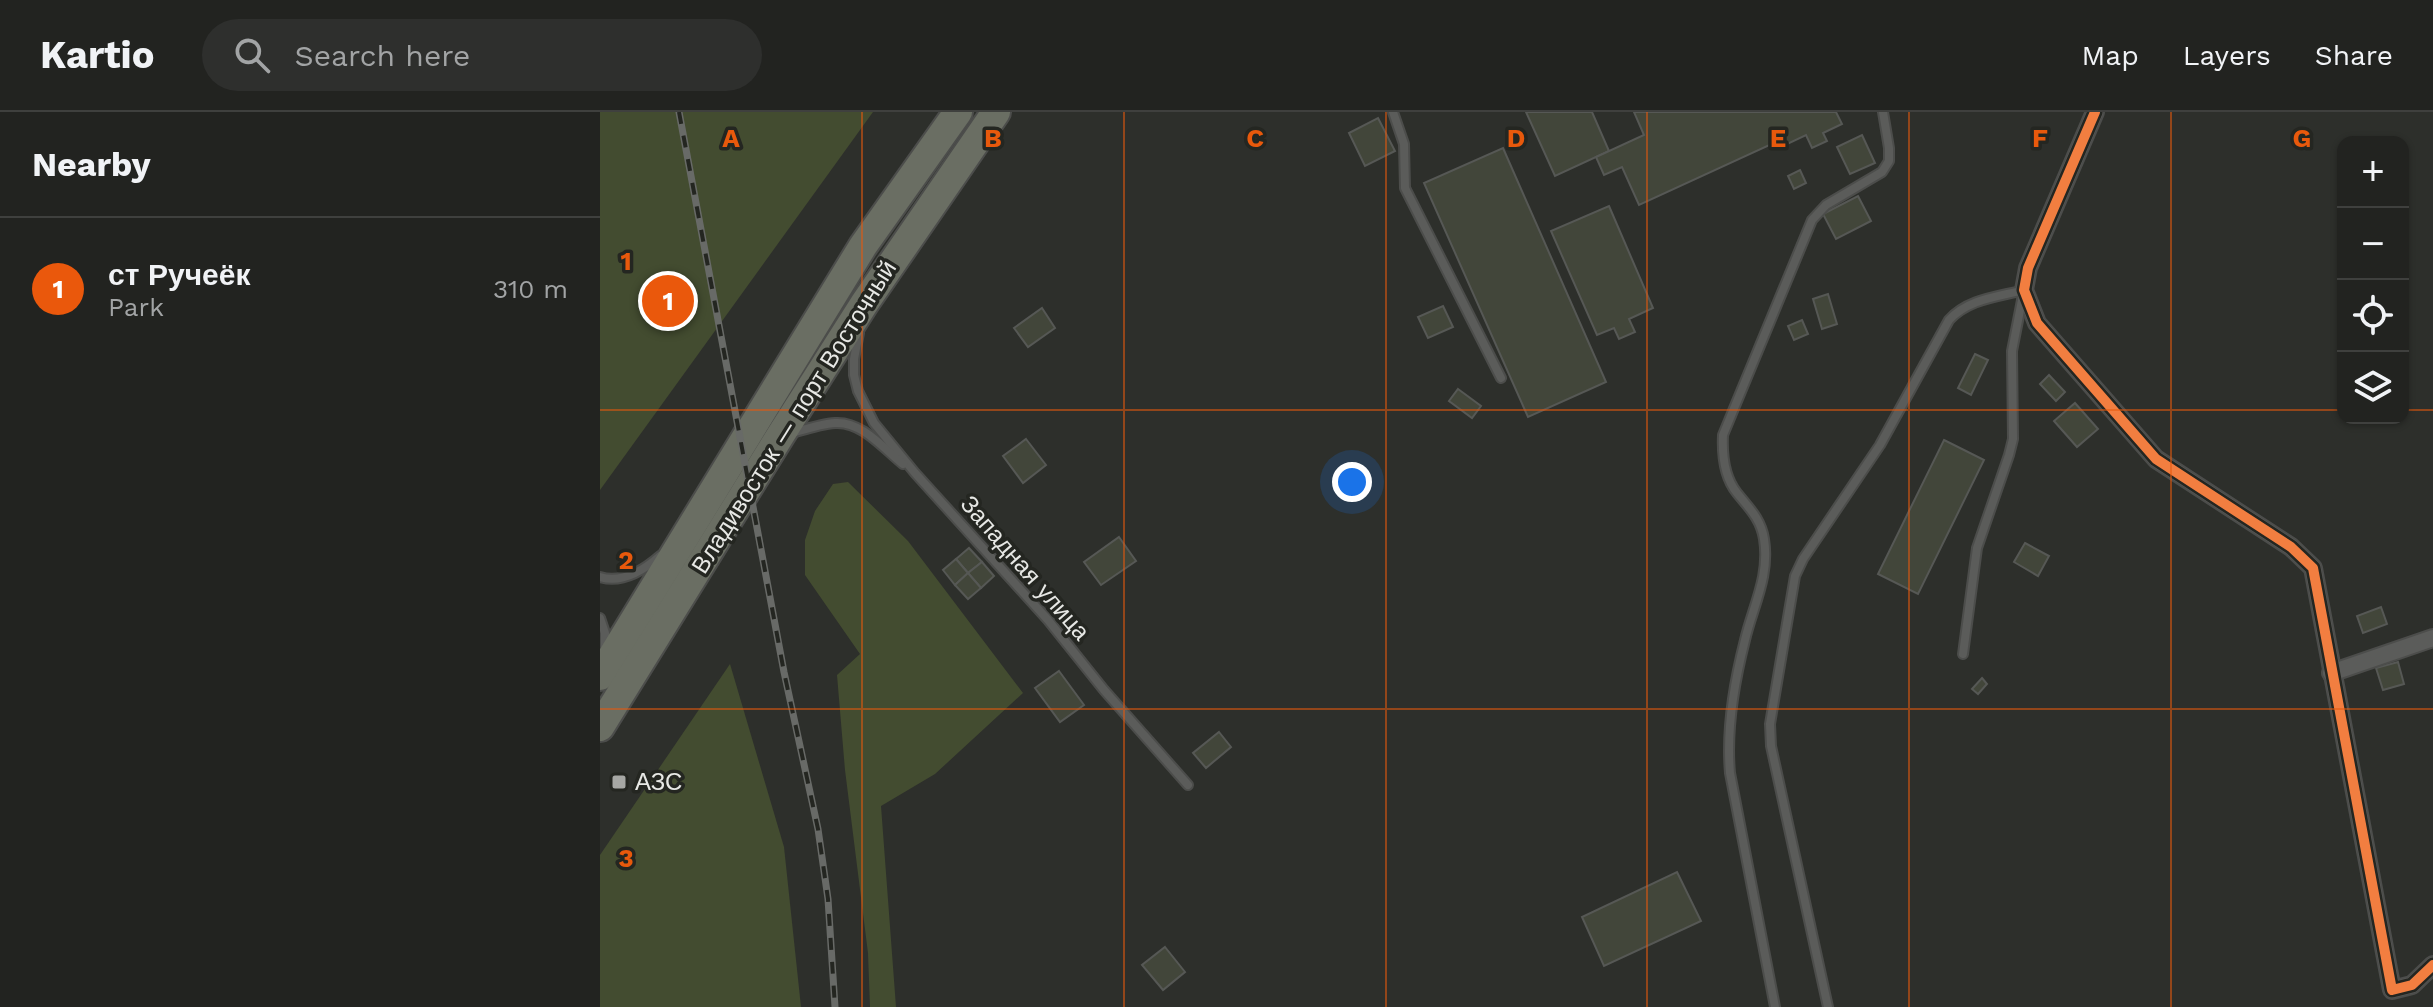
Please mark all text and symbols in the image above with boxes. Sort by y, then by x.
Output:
search box [202,19,762,91]
text: Kartio [40,33,154,77]
icon: search [230,33,274,77]
text: Search here [294,38,470,73]
text: Map [2082,39,2139,72]
text: Layers [2183,39,2271,72]
text: Share [2315,39,2393,72]
text: A [722,123,740,153]
text: B [984,123,1002,153]
text: C [1246,123,1264,153]
text: D [1507,123,1525,153]
text: E [1770,123,1786,153]
text: F [2032,123,2048,153]
text: G [2293,123,2311,153]
map controls [2337,136,2409,424]
button: + [2337,136,2409,208]
text: Nearby [32,144,151,184]
button: − [2337,208,2409,280]
text: 1 [620,246,632,276]
street label: Владивосток — порт Восточный [686,255,902,579]
text: ст Ручеёк [108,257,250,292]
pin: 1 [642,271,694,331]
text: 1 [52,274,64,304]
text: 310 m [493,274,568,304]
button: locate [2337,280,2409,352]
text: Park [108,292,164,322]
button: layers [2337,352,2409,424]
your location [1332,462,1372,502]
street label: Западная улица [955,490,1096,646]
text: 2 [618,545,634,575]
place label: АЗС [635,768,682,796]
marker: АЗС [610,773,628,791]
text: 3 [618,843,634,873]

